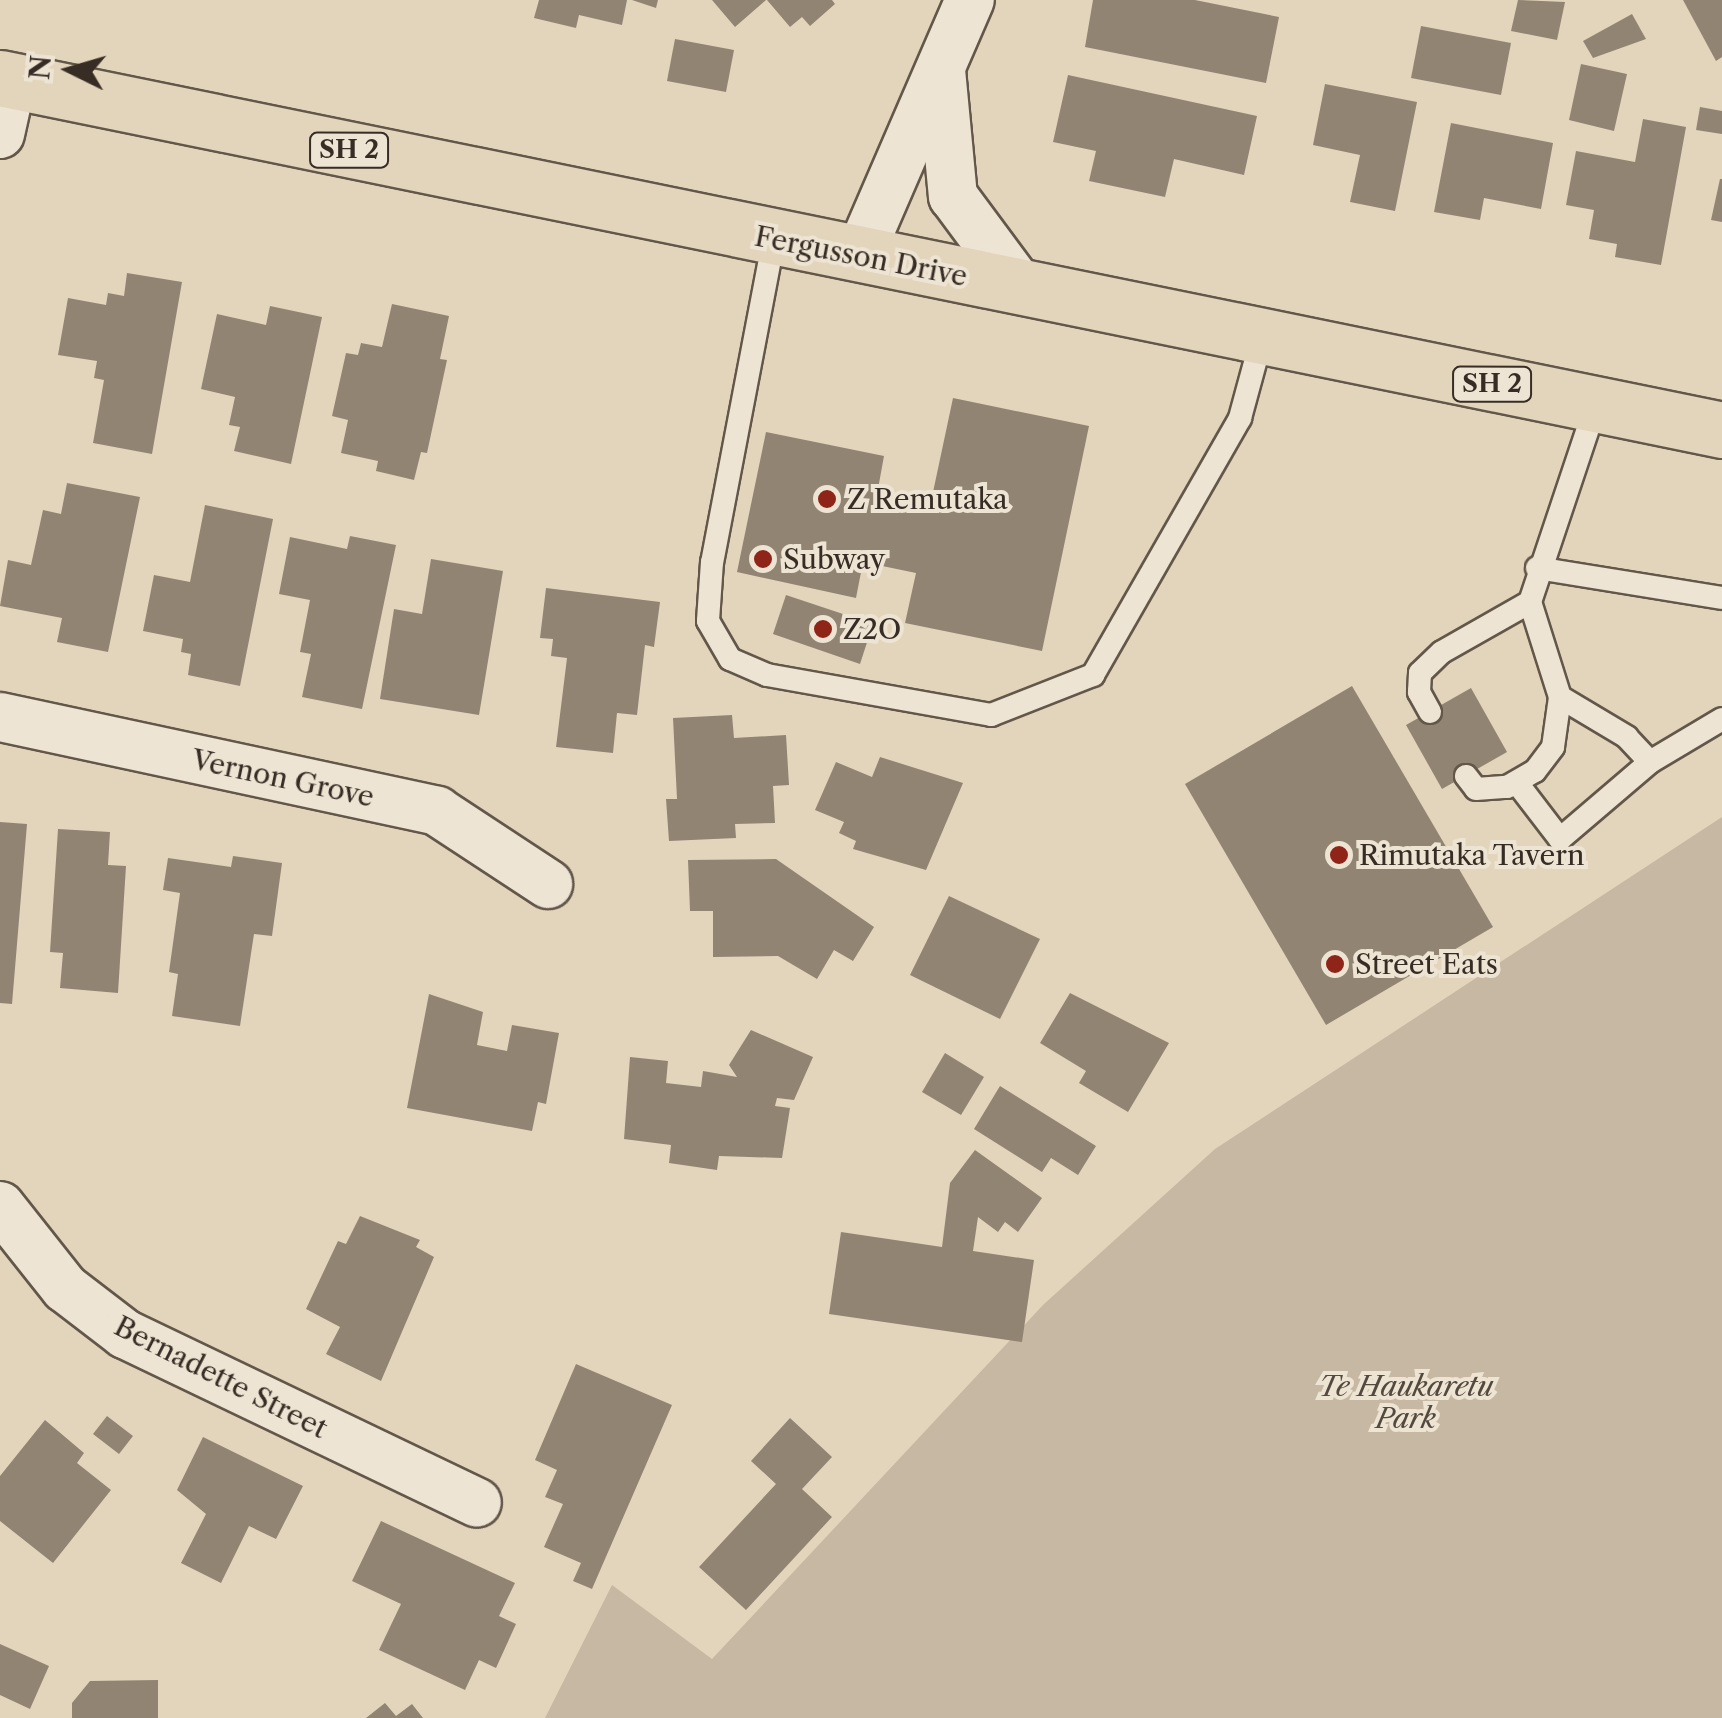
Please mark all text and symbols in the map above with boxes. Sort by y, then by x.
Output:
north arrow [20,20,120,120]
text: N [22,54,58,81]
road number: SH 2 [309,130,389,170]
street label: Fergusson Drive [752,219,970,293]
road number: SH 2 [1452,364,1532,404]
place label: Z Remutaka [847,482,1008,516]
marker: Z Remutaka [816,488,838,510]
place label: Subway [783,542,885,576]
marker: Subway [752,548,774,570]
place label: Z2O [843,612,901,646]
marker: Z2O [812,618,834,640]
street label: Vernon Grove [189,742,377,814]
place label: Rimutaka Tavern [1359,838,1586,872]
marker: Rimutaka Tavern [1328,844,1350,866]
place label: Street Eats [1355,947,1498,981]
marker: Street Eats [1324,953,1346,975]
street label: Bernadette Street [109,1309,333,1445]
park label: Te Haukaretu Park [1319,1369,1493,1435]

